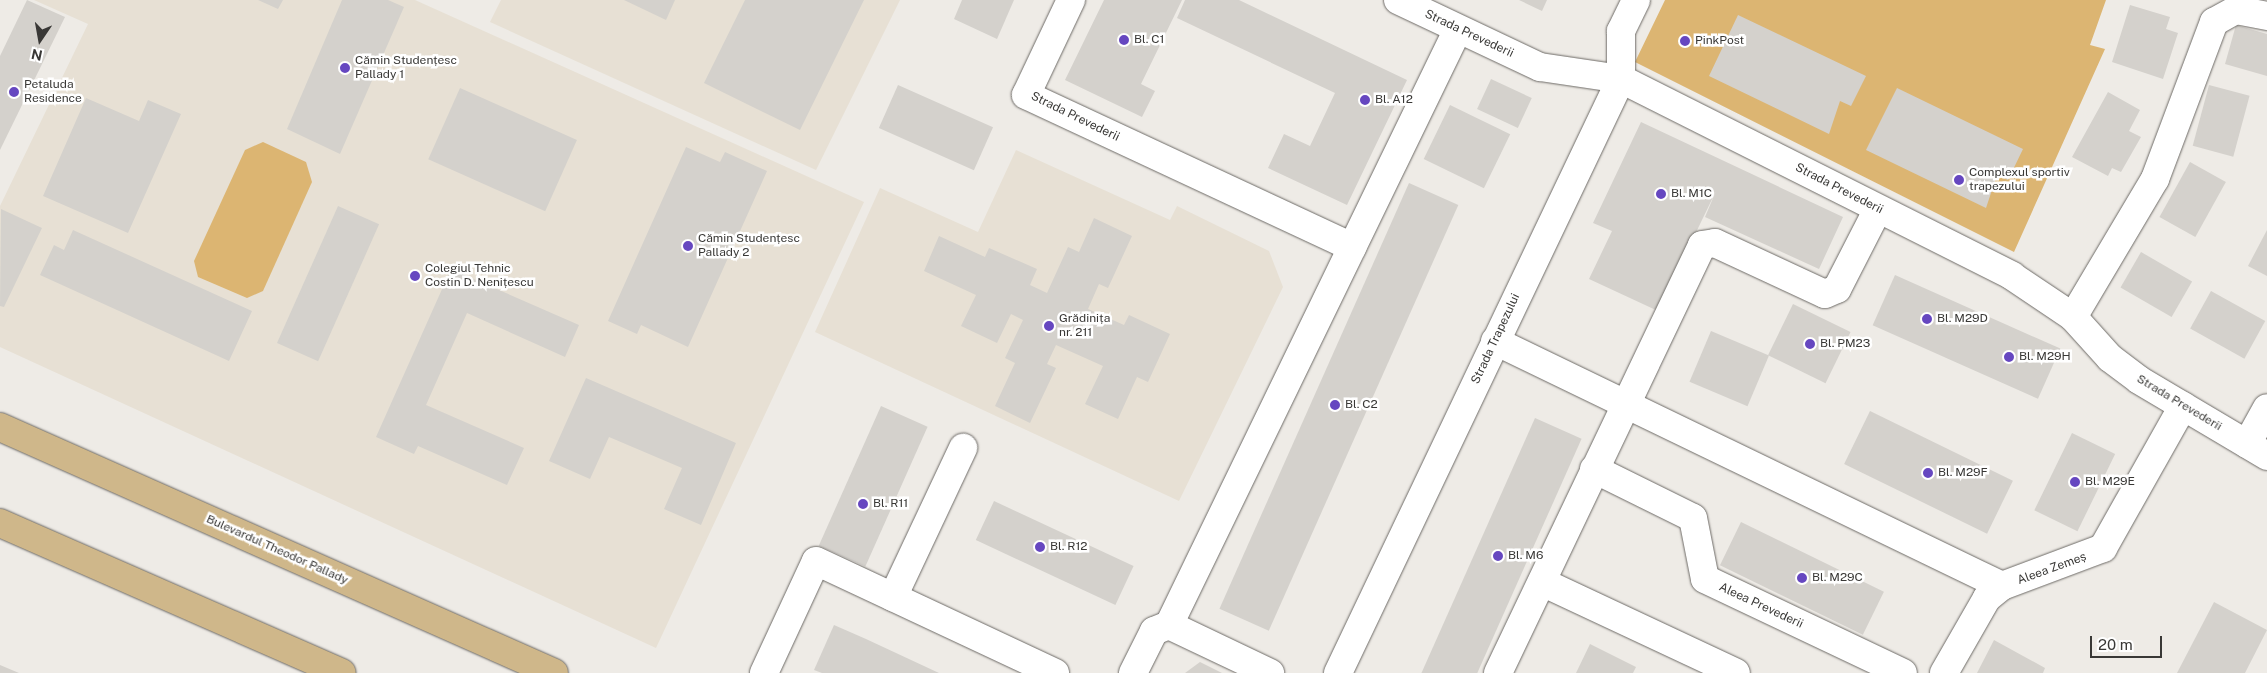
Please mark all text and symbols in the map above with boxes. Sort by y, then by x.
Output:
street label: Strada Prevederii [1422,7,1516,61]
north arrow [15,15,65,65]
place label: Bl. C1 [1134,33,1165,47]
marker: Bl. C1 [1118,34,1130,46]
place label: PinkPost [1695,34,1744,48]
marker: PinkPost [1679,35,1691,47]
text: N [30,46,44,64]
place label: Cămin Studențesc Pallady 1 [355,54,457,82]
marker: Cămin Studențesc Pallady 1 [339,62,351,74]
place label: Petaluda Residence [24,78,82,106]
marker: Petaluda Residence [8,86,20,98]
street label: Strada Prevederii [1028,89,1122,145]
place label: Bl. A12 [1375,93,1413,107]
marker: Bl. A12 [1359,94,1371,106]
street label: Strada Prevederii [1793,161,1885,217]
place label: Complexul sportiv trapezului [1969,166,2070,194]
marker: Complexul sportiv trapezului [1953,174,1965,186]
place label: Bl. M1C [1671,187,1712,201]
marker: Bl. M1C [1655,188,1667,200]
place label: Cămin Studențesc Pallady 2 [698,232,800,260]
marker: Cămin Studențesc Pallady 2 [682,240,694,252]
place label: Colegiul Tehnic Costin D. Nenițescu [425,262,534,290]
marker: Colegiul Tehnic Costin D. Nenițescu [409,270,421,282]
street label: Strada Trapezului [1469,291,1523,387]
place label: Grădinița nr. 211 [1059,312,1110,340]
place label: Bl. M29D [1937,312,1988,326]
marker: Bl. M29D [1921,313,1933,325]
marker: Grădinița nr. 211 [1043,320,1055,332]
place label: Bl. PM23 [1820,337,1870,351]
marker: Bl. PM23 [1804,338,1816,350]
place label: Bl. M29H [2019,350,2071,364]
marker: Bl. M29H [2003,351,2015,363]
street label: Strada Prevederii [2134,372,2224,434]
place label: Bl. C2 [1345,398,1378,412]
marker: Bl. C2 [1329,399,1341,411]
place label: Bl. M29F [1938,466,1988,480]
marker: Bl. M29F [1922,467,1934,479]
place label: Bl. M29E [2085,475,2135,489]
marker: Bl. M29E [2069,476,2081,488]
place label: Bl. R11 [873,497,908,511]
marker: Bl. R11 [857,498,869,510]
street label: Bulevardul Theodor Pallady [204,512,350,588]
place label: Bl. R12 [1050,540,1088,554]
marker: Bl. R12 [1034,541,1046,553]
place label: Bl. M6 [1508,549,1543,563]
marker: Bl. M6 [1492,550,1504,562]
street label: Aleea Zemeș [2016,550,2088,588]
place label: Bl. M29C [1812,571,1863,585]
marker: Bl. M29C [1796,572,1808,584]
street label: Aleea Prevederii [1717,580,1805,632]
scale bar [2092,626,2164,658]
text: 20 m [2098,636,2133,653]

